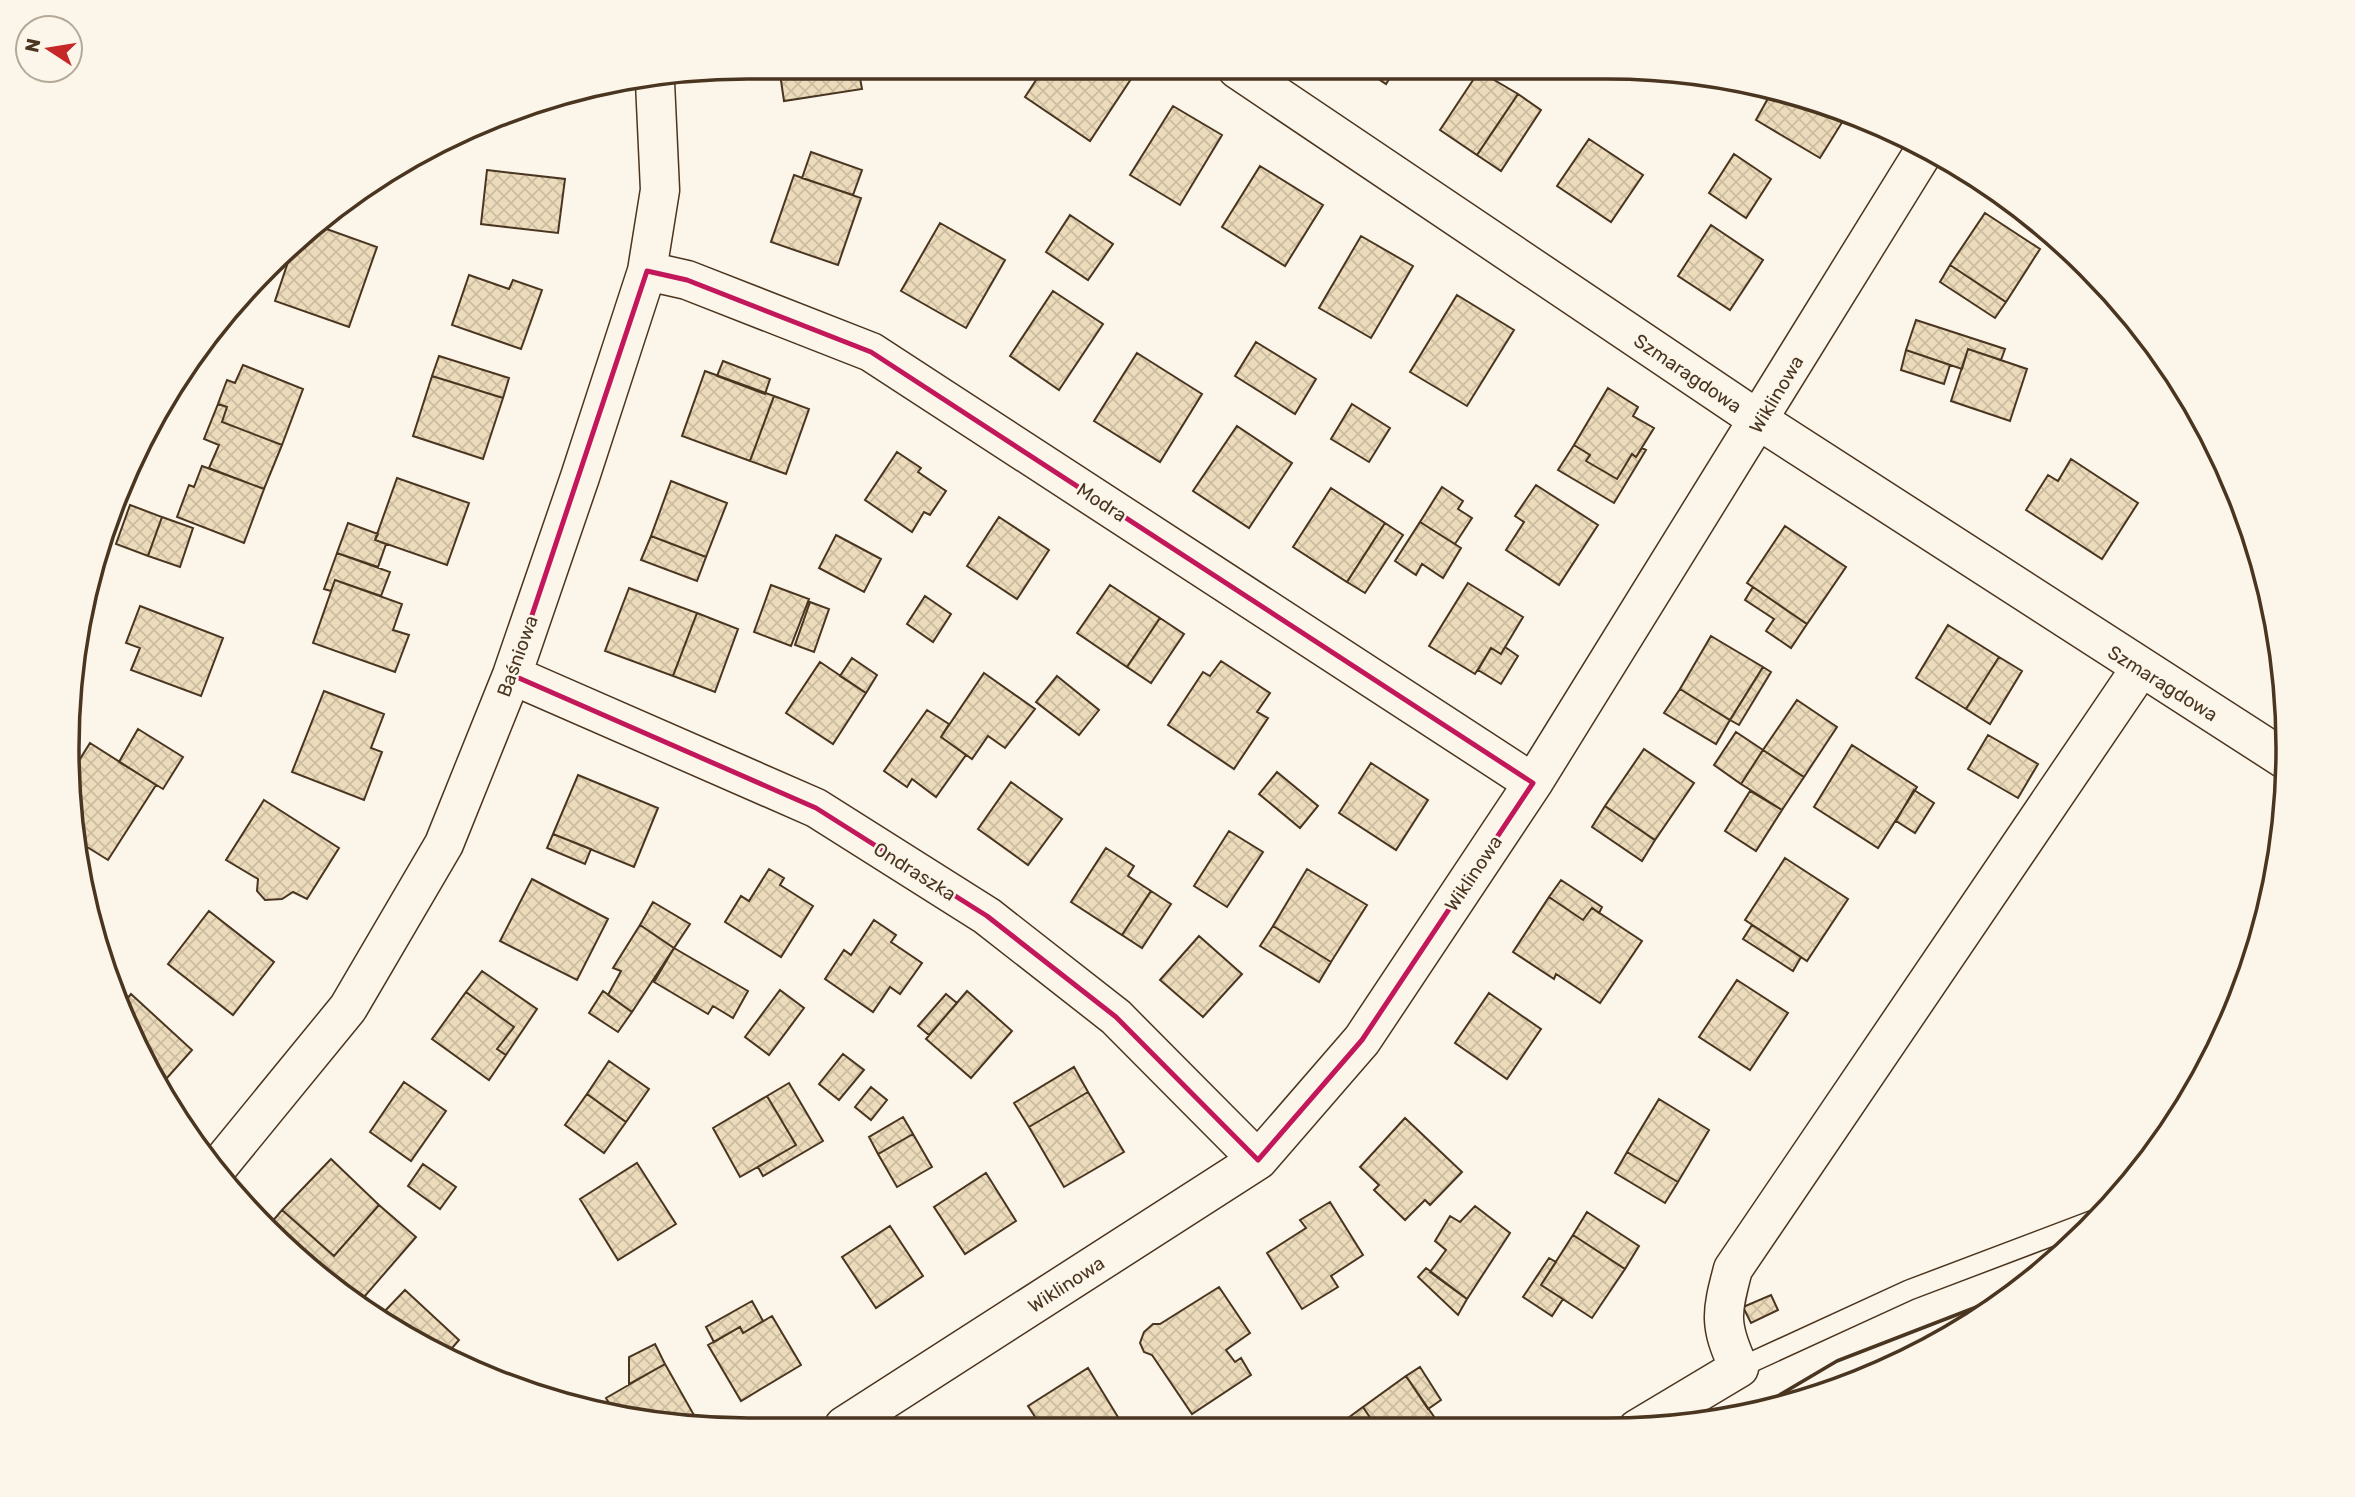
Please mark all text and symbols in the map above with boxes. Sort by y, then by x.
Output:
north arrow [14,14,84,84]
text: N [20,36,46,55]
street label: Szmaragdowa [1629,329,1746,418]
street label: Wiklinowa [1744,351,1809,437]
street label: Modra [1072,478,1131,527]
street label: Baśniowa [492,612,543,700]
street label: Szmaragdowa [2104,641,2222,726]
street label: Wiklinowa [1440,831,1507,916]
street label: Ondraszka [869,837,960,906]
street label: Wiklinowa [1024,1251,1109,1318]

